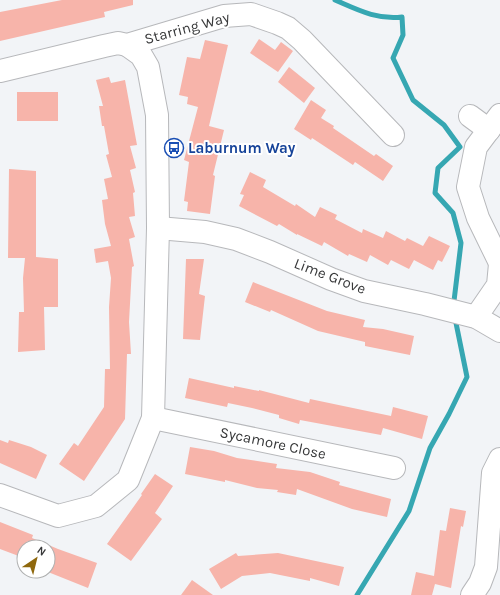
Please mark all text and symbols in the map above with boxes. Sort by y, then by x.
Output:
street label: Starring Way [142,8,232,48]
bus stop icon: Laburnum Way [163,137,185,159]
place label: Laburnum Way [188,139,296,157]
street label: Lime Grove [292,254,368,298]
street label: Sycamore Close [218,423,328,463]
north arrow [16,539,56,579]
text: N [34,544,48,559]

